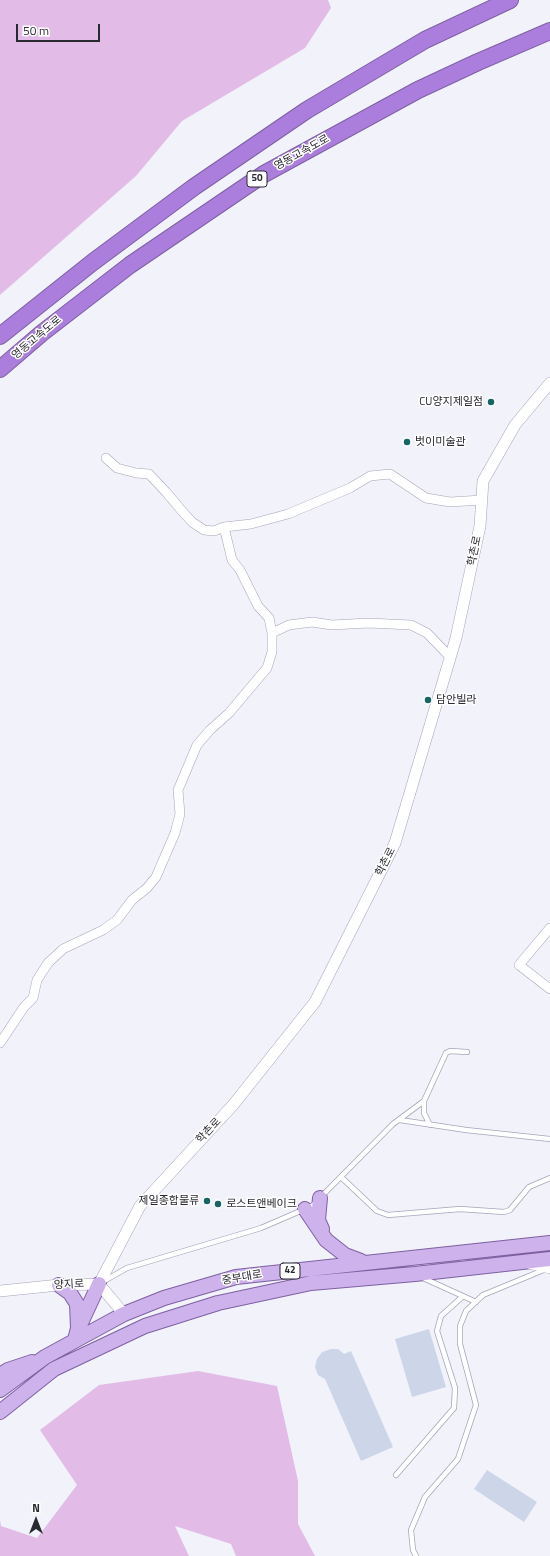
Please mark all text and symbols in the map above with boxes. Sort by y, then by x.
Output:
scale bar [18,16,102,42]
text: 50 m [23,21,49,40]
street label: 영동고속도로 [272,133,332,173]
road number: 50 [247,171,267,187]
street label: 영동고속도로 [10,313,64,363]
place label: CU양지제일점 [419,395,483,409]
marker: CU양지제일점 [486,397,496,407]
place label: 벗이미술관 [415,435,466,449]
marker: 벗이미술관 [402,437,412,447]
street label: 학촌로 [465,535,485,567]
place label: 담안빌라 [436,693,476,707]
marker: 담안빌라 [423,695,433,705]
street label: 학촌로 [373,845,399,879]
street label: 학촌로 [194,1115,224,1147]
place label: 제일종합물류 [138,1194,199,1208]
marker: 제일종합물류 [202,1196,212,1206]
place label: 로스트앤베이크 [226,1197,297,1211]
marker: 로스트앤베이크 [213,1199,223,1209]
road number: 42 [280,1263,300,1279]
street label: 중부대로 [221,1268,263,1288]
street label: 양지로 [53,1278,85,1292]
north arrow [16,1500,56,1540]
text: N [32,1500,40,1516]

